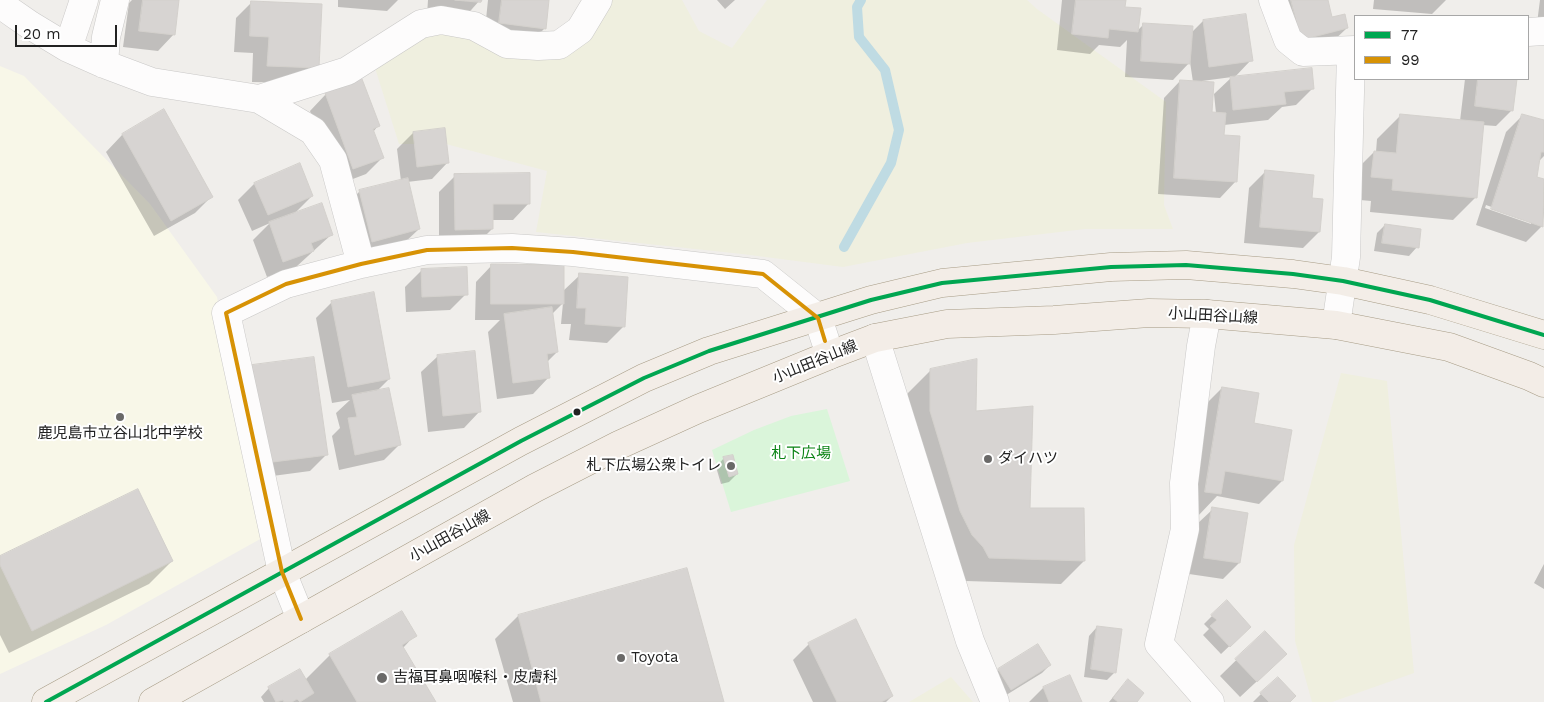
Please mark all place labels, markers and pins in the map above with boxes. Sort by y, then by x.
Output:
unlabelled marker [572,407,582,417]
marker: 鹿児島市立谷山北中学校 [114,411,126,423]
place label: 鹿児島市立谷山北中学校 [38,425,202,443]
place label: ダイハツ [998,450,1058,468]
marker: ダイハツ [982,453,994,465]
place label: 札下広場公衆トイレ [586,457,721,475]
marker: 札下広場公衆トイレ [725,460,737,472]
place label: Toyota [631,649,679,667]
marker: Toyota [615,652,627,664]
place label: 吉福耳鼻咽喉科・皮膚科 [393,669,558,687]
marker: 吉福耳鼻咽喉科・皮膚科 [375,671,389,685]

